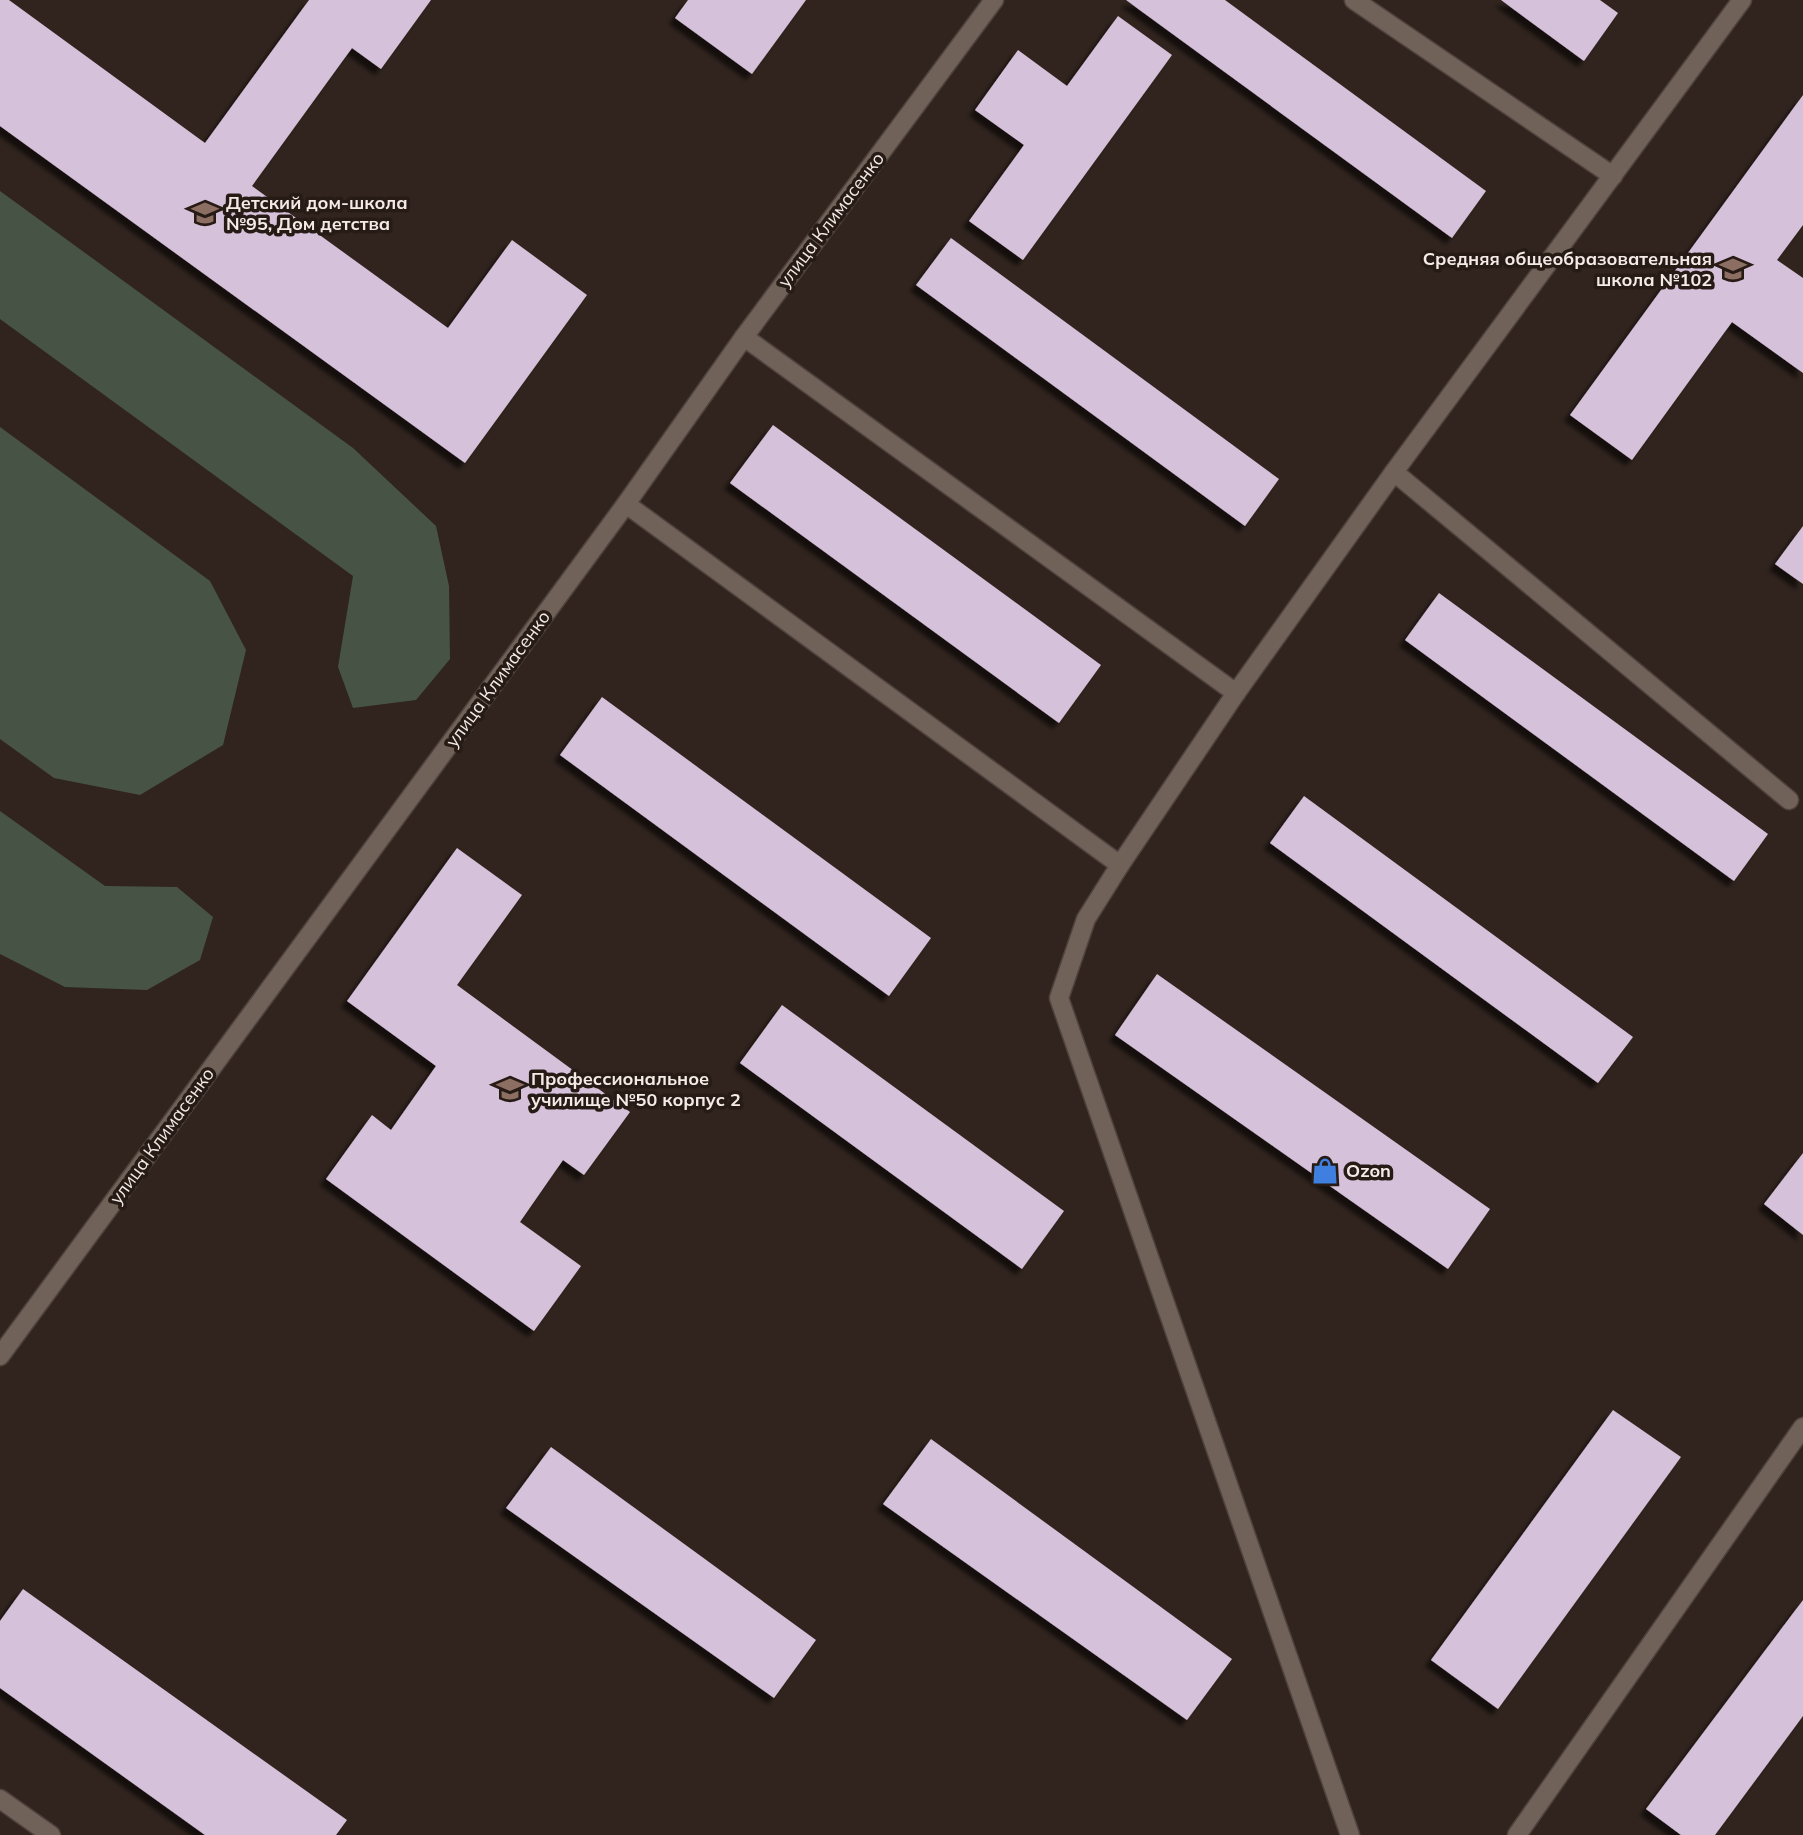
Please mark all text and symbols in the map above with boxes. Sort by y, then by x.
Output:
street label: улица Климасенко [772,148,889,292]
place label: Детский дом-школа №95, Дом детства [226,191,408,235]
school or university icon: Детский дом-школа №95, Дом детства [190,198,220,228]
place label: Средняя общеобразовательная школа №102 [1423,247,1712,291]
school or university icon: Средняя общеобразовательная школа №102 [1718,254,1748,284]
street label: улица Климасенко [440,606,555,752]
street label: улица Климасенко [104,1063,219,1209]
place label: Профессиональное училище №50 корпус 2 [531,1067,741,1111]
school or university icon: Профессиональное училище №50 корпус 2 [495,1074,525,1104]
shop icon: Ozon [1310,1156,1340,1186]
place label: Ozon [1346,1159,1391,1182]

